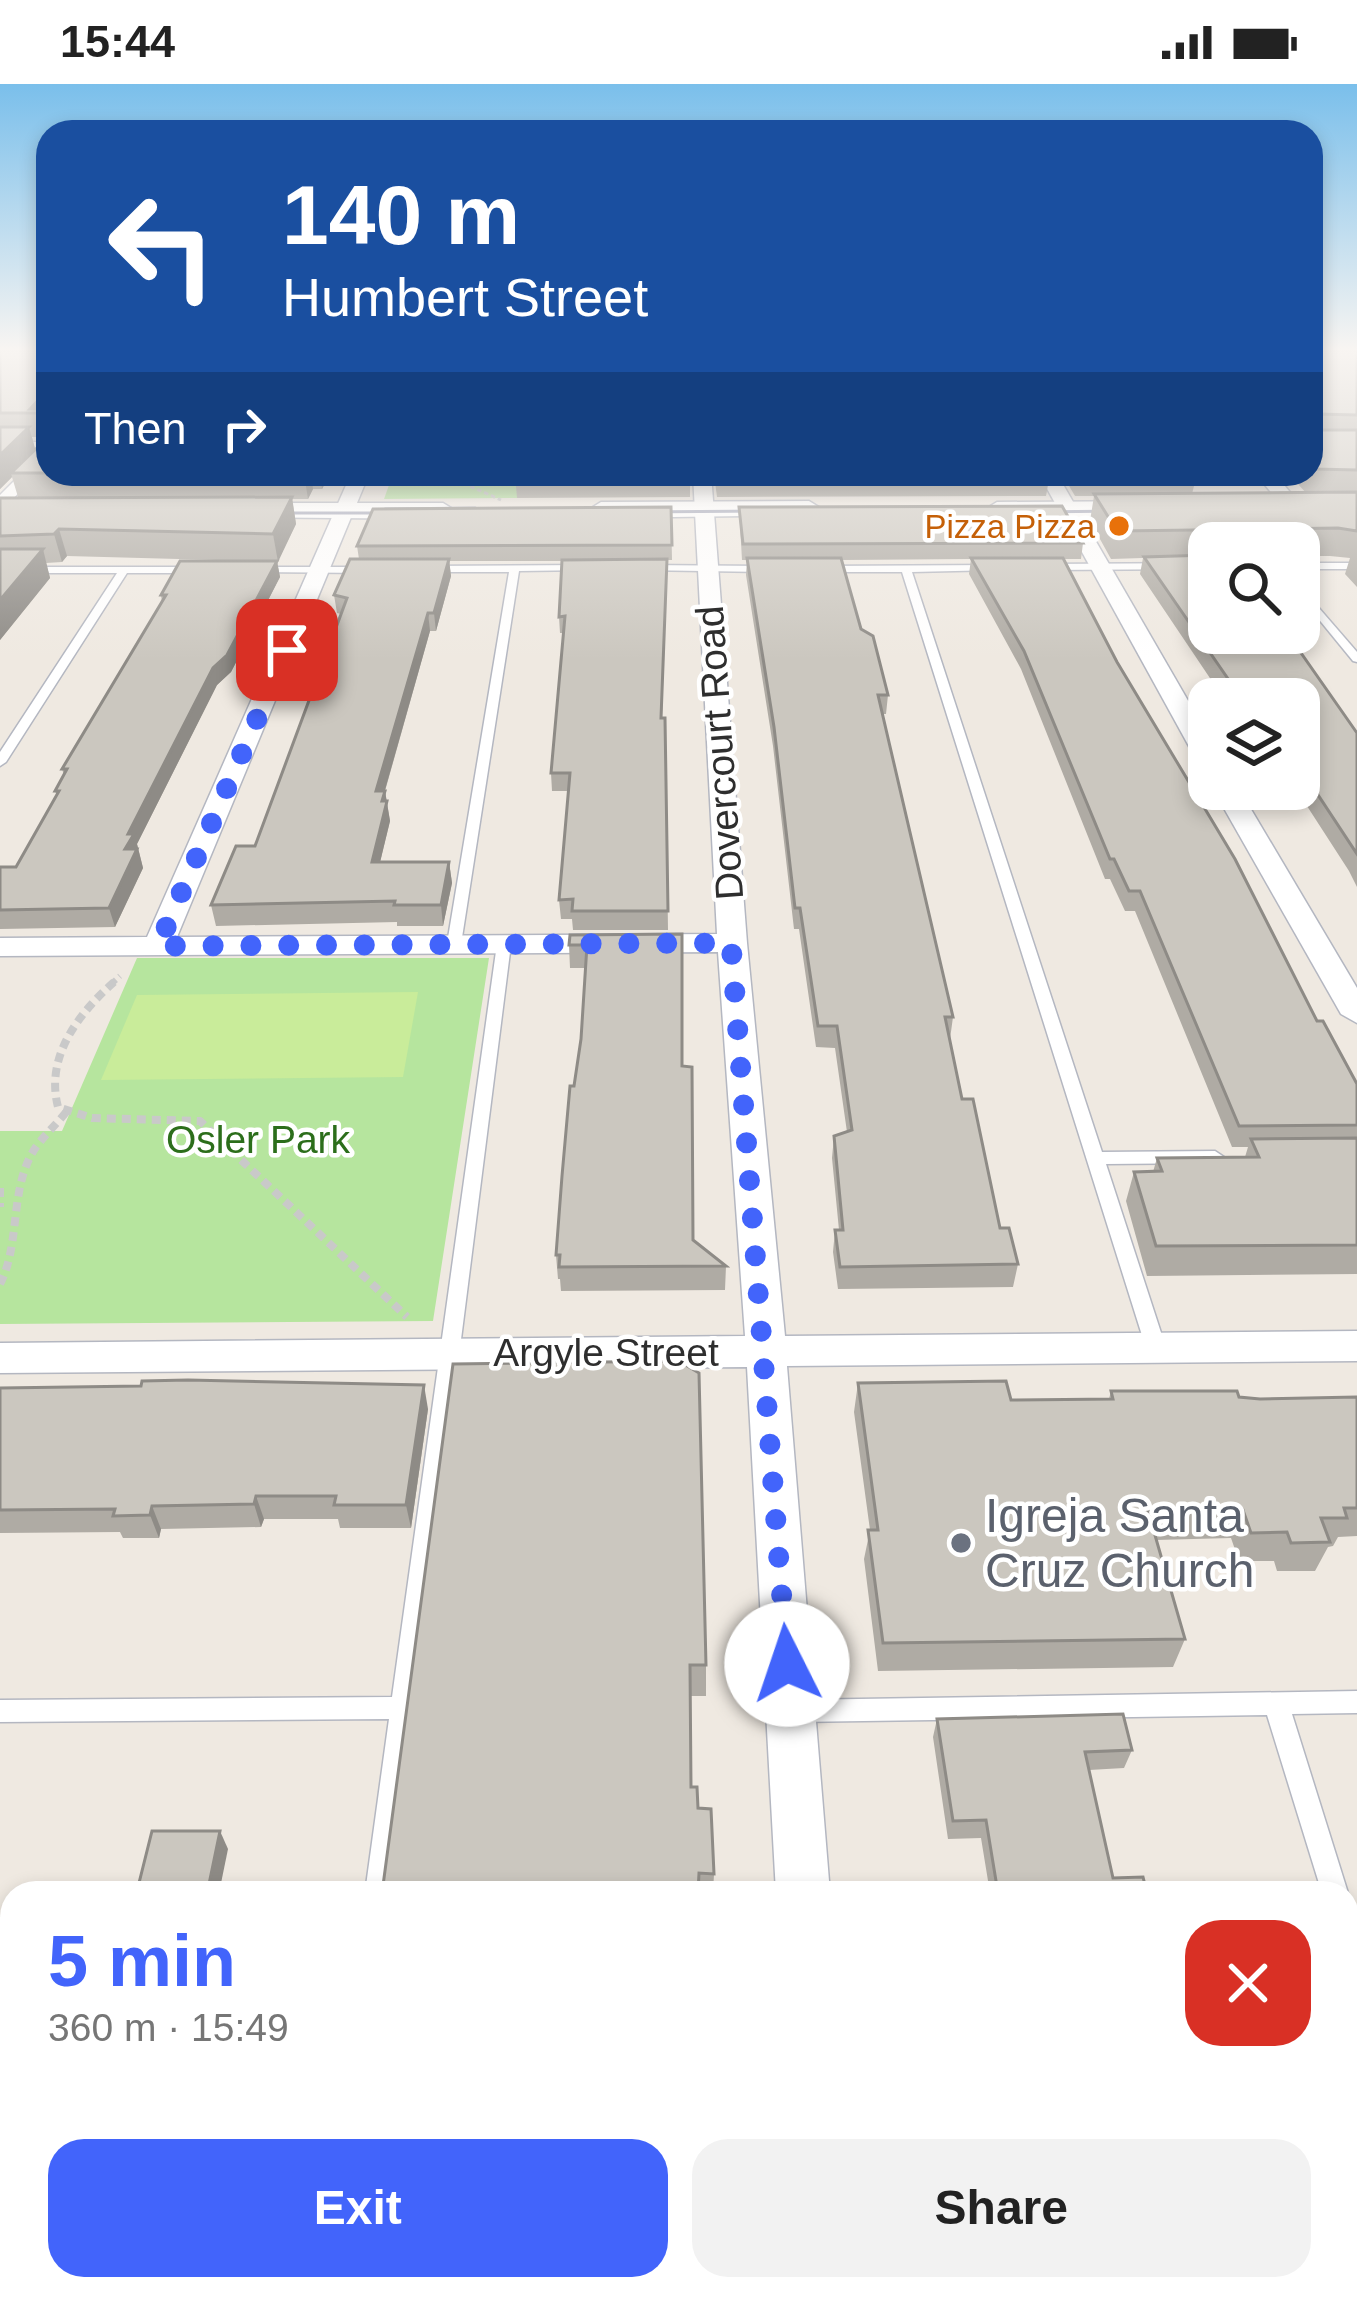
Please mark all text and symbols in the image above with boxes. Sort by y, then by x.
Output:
text: 15:44 [60,16,175,67]
icon: left [84,168,240,324]
text: 140 m [282,168,520,262]
text: Humbert Street [282,267,648,327]
icon: right [211,396,277,462]
text: Then [84,403,187,454]
place label: Pizza Pizza [924,508,1096,545]
marker: Pizza Pizza [1106,513,1132,539]
map controls [1188,522,1320,810]
button: search [1188,522,1320,654]
pin [236,599,338,701]
street label: Dovercourt Road [688,604,751,902]
icon: arrive [254,617,320,683]
button: layers [1188,678,1320,810]
park label: Osler Park [166,1118,351,1161]
street label: Argyle Street [493,1331,719,1374]
place label: Igreja Santa Cruz Church [985,1489,1254,1597]
marker: Igreja Santa Cruz Church [948,1530,974,1556]
position arrow [724,1601,850,1727]
button: close [1185,1920,1311,2046]
text: 5 min [48,1921,236,2001]
text: 360 m · 15:49 [48,2006,289,2049]
button: Exit [48,2139,668,2277]
button: Share [692,2139,1311,2277]

